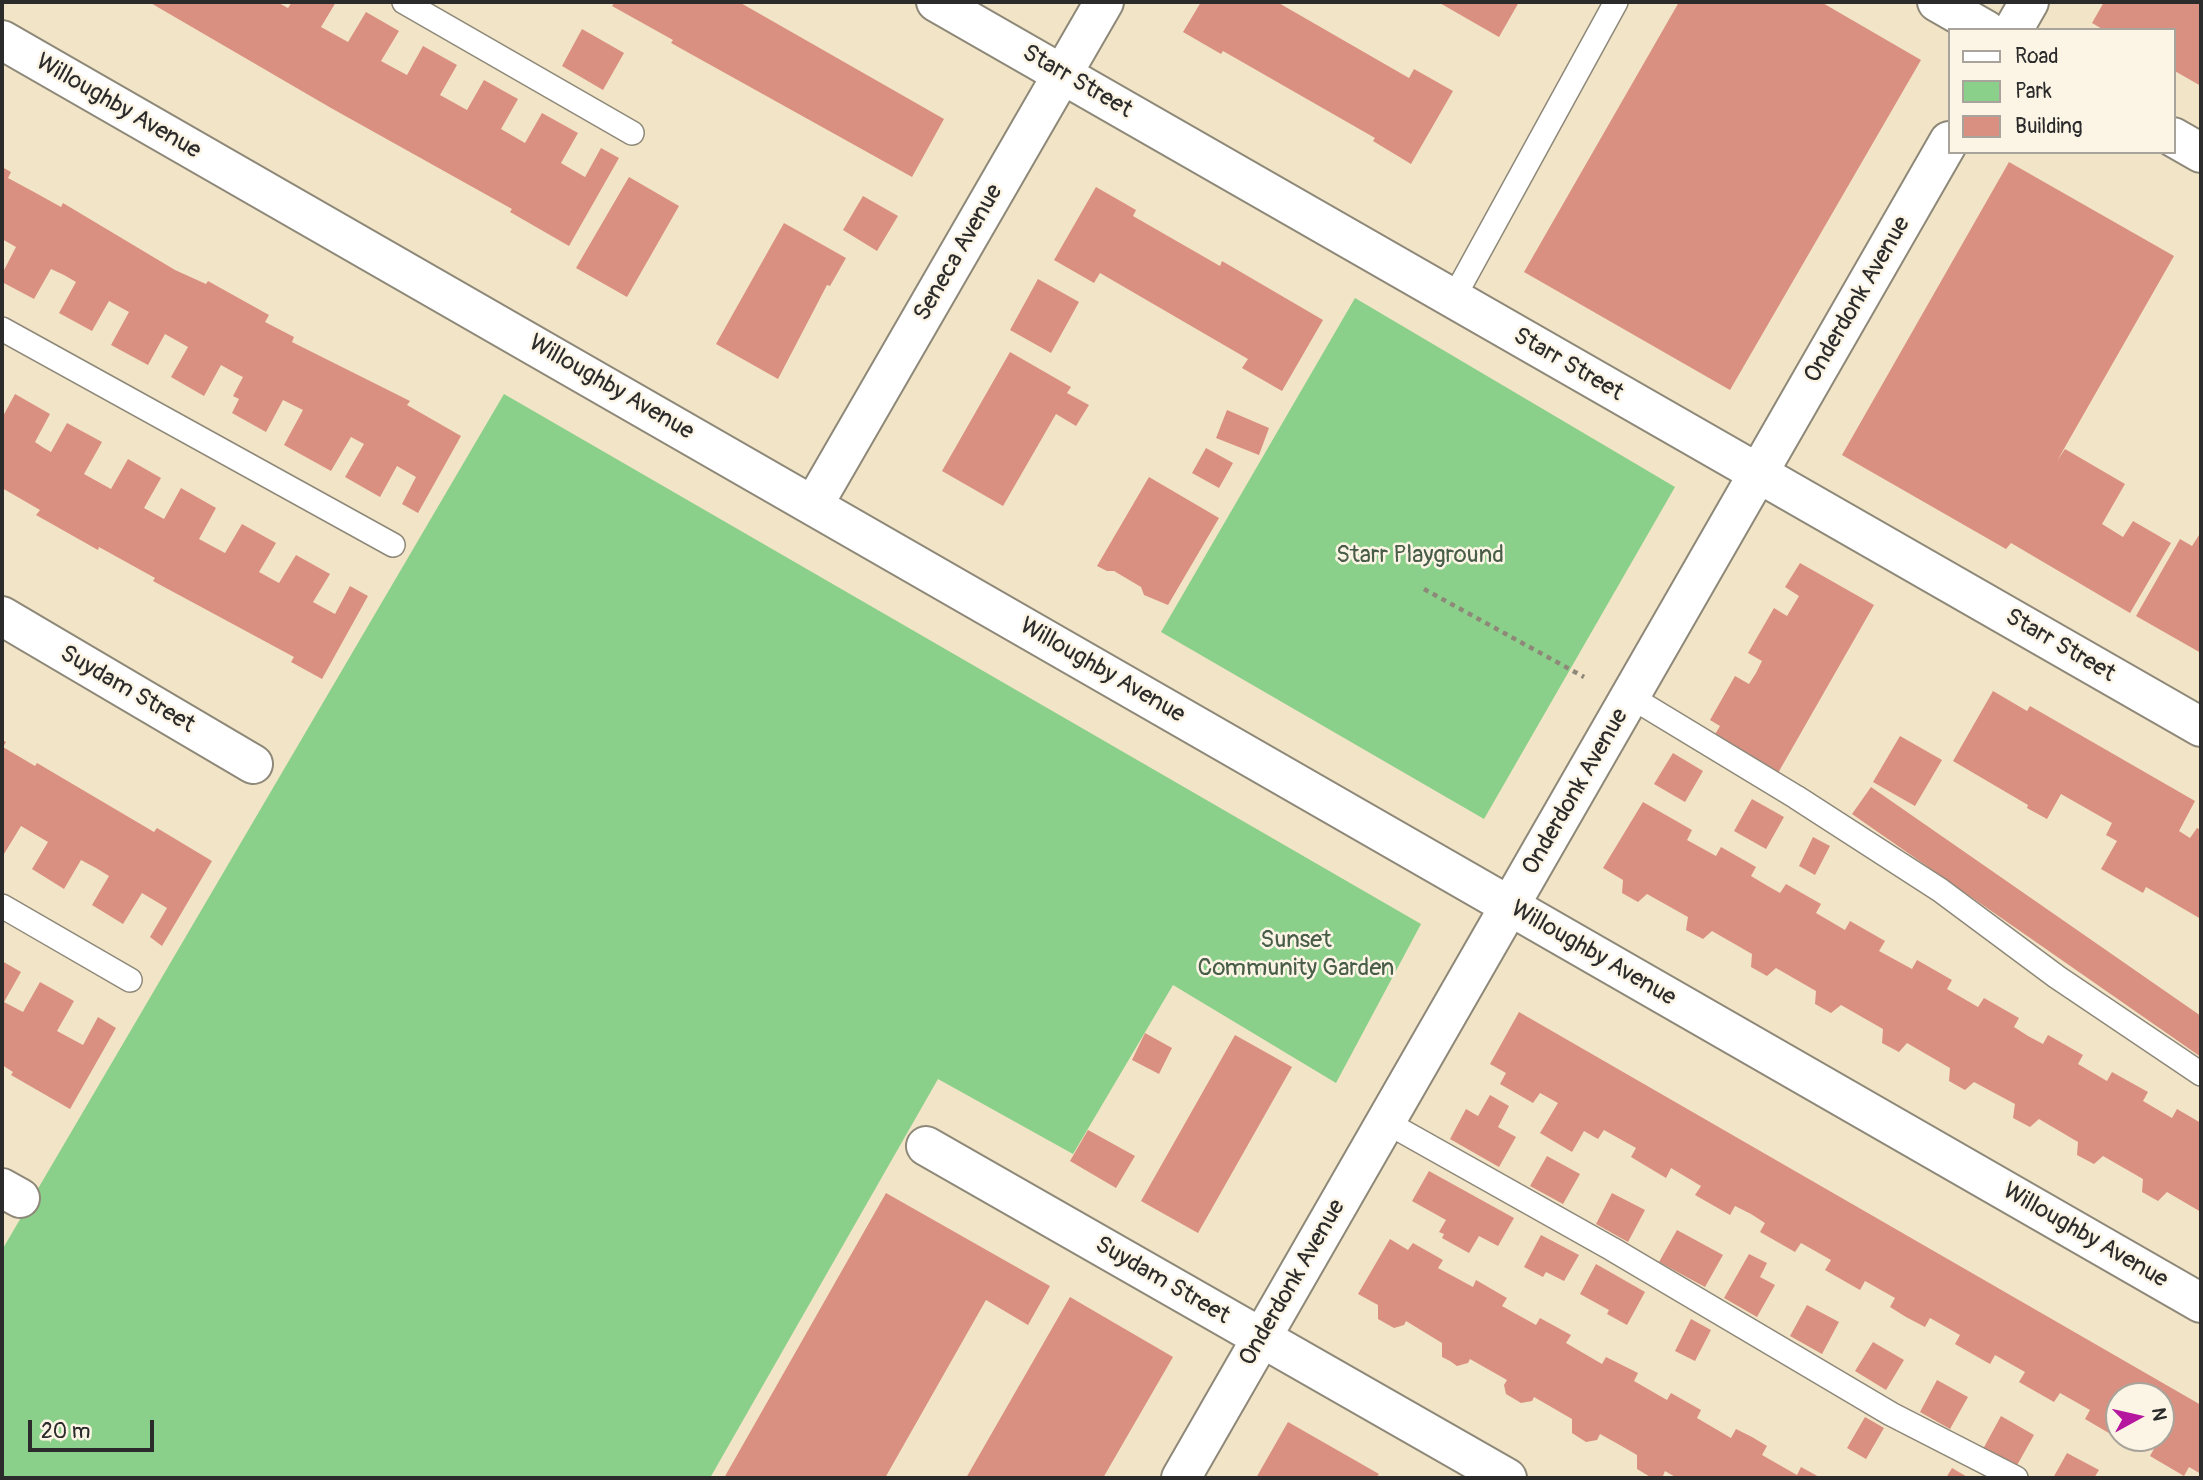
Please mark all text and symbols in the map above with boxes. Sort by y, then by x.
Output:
legend [1948,28,2175,154]
street label: Starr Street [1017,39,1137,125]
text: Road [2015,43,2059,70]
street label: Willoughby Avenue [30,48,206,166]
text: Park [2015,78,2052,105]
text: Building [2015,113,2082,140]
street label: Seneca Avenue [908,180,1010,326]
street label: Onderdonk Avenue [1799,212,1917,388]
street label: Starr Street [1508,322,1628,408]
street label: Willoughby Avenue [523,329,699,447]
park label: Starr Playground [1336,542,1504,570]
street label: Starr Street [2000,603,2120,689]
street label: Willoughby Avenue [1014,612,1190,730]
street label: Suydam Street [54,640,200,740]
street label: Onderdonk Avenue [1517,704,1635,880]
street label: Willoughby Avenue [1505,895,1681,1013]
park label: Sunset Community Garden [1198,927,1394,983]
street label: Willoughby Avenue [1997,1177,2173,1295]
street label: Onderdonk Avenue [1234,1195,1352,1371]
street label: Suydam Street [1089,1231,1235,1331]
north arrow [2105,1382,2175,1452]
scale bar [32,1406,158,1450]
text: N [2146,1406,2172,1422]
text: 20 m [41,1418,90,1445]

